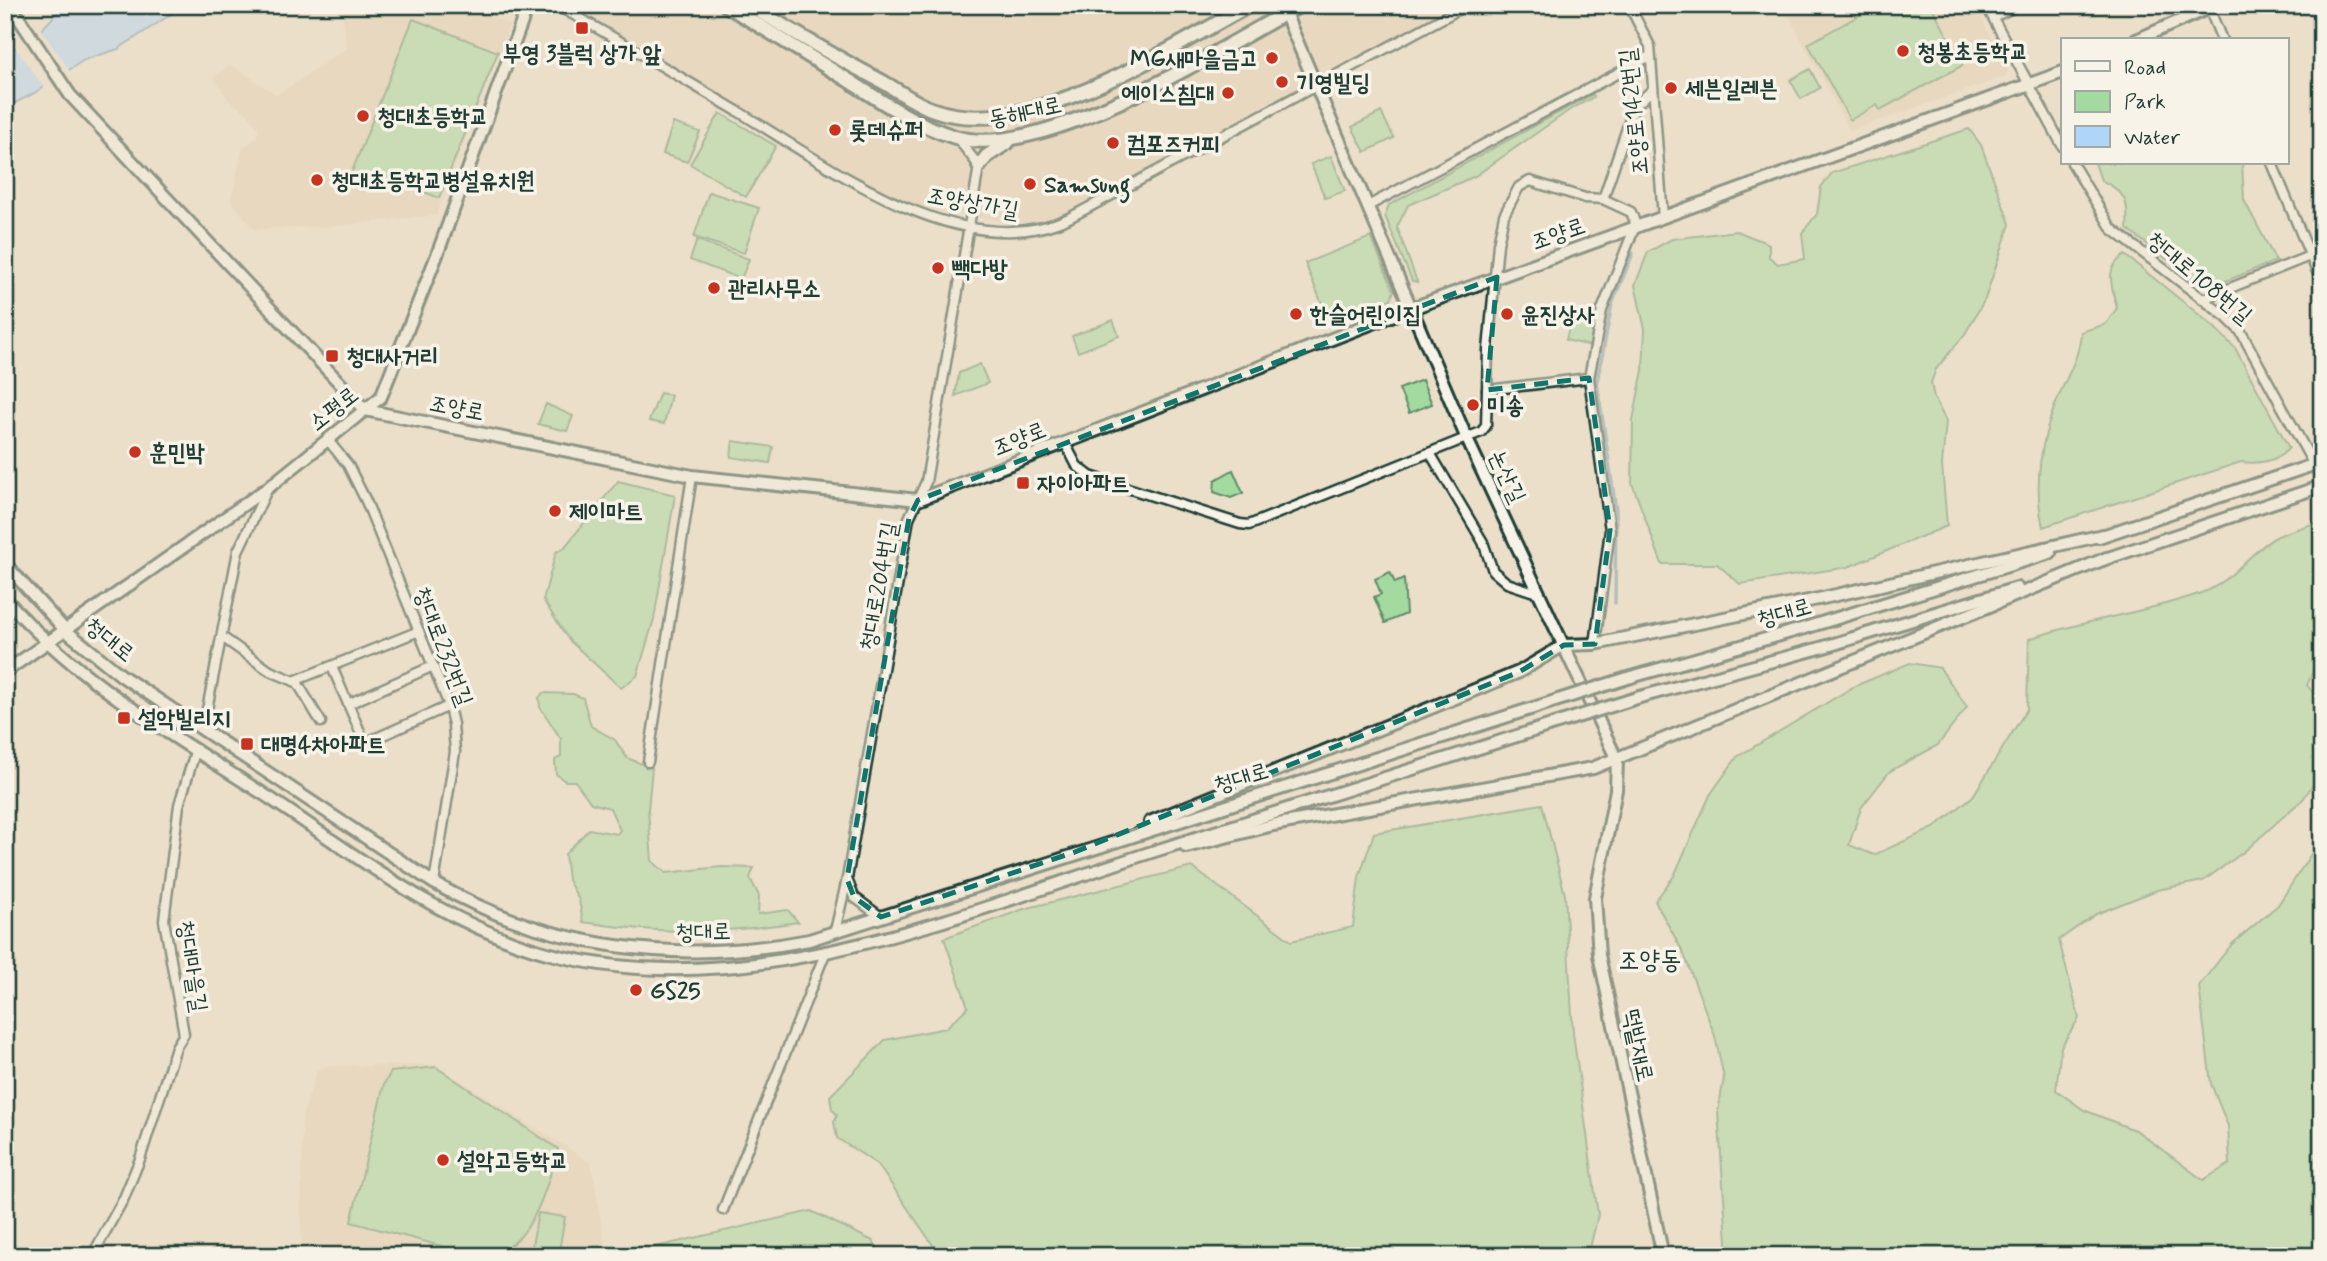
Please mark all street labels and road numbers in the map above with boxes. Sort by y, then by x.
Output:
street label: 조양로142번길 [1613,47,1657,177]
street label: 동해대로 [986,91,1065,135]
street label: 조양상가길 [924,181,1021,227]
street label: 조양로 [1528,212,1590,258]
street label: 청대로108번길 [2140,226,2258,331]
street label: 소평로 [303,381,365,438]
street label: 조양로 [427,389,487,429]
street label: 조양로 [988,416,1051,464]
street label: 논산길 [1481,445,1532,508]
street label: 청대로204번길 [854,520,906,653]
street label: 청대로232번길 [406,583,479,711]
street label: 청대로 [1754,592,1815,636]
street label: 청대로 [78,611,140,670]
street label: 청대로 [1211,756,1273,801]
street label: 청대마을길 [169,918,213,1014]
street label: 청대로 [675,918,731,948]
street label: 떡밭재로 [1615,1006,1659,1085]

